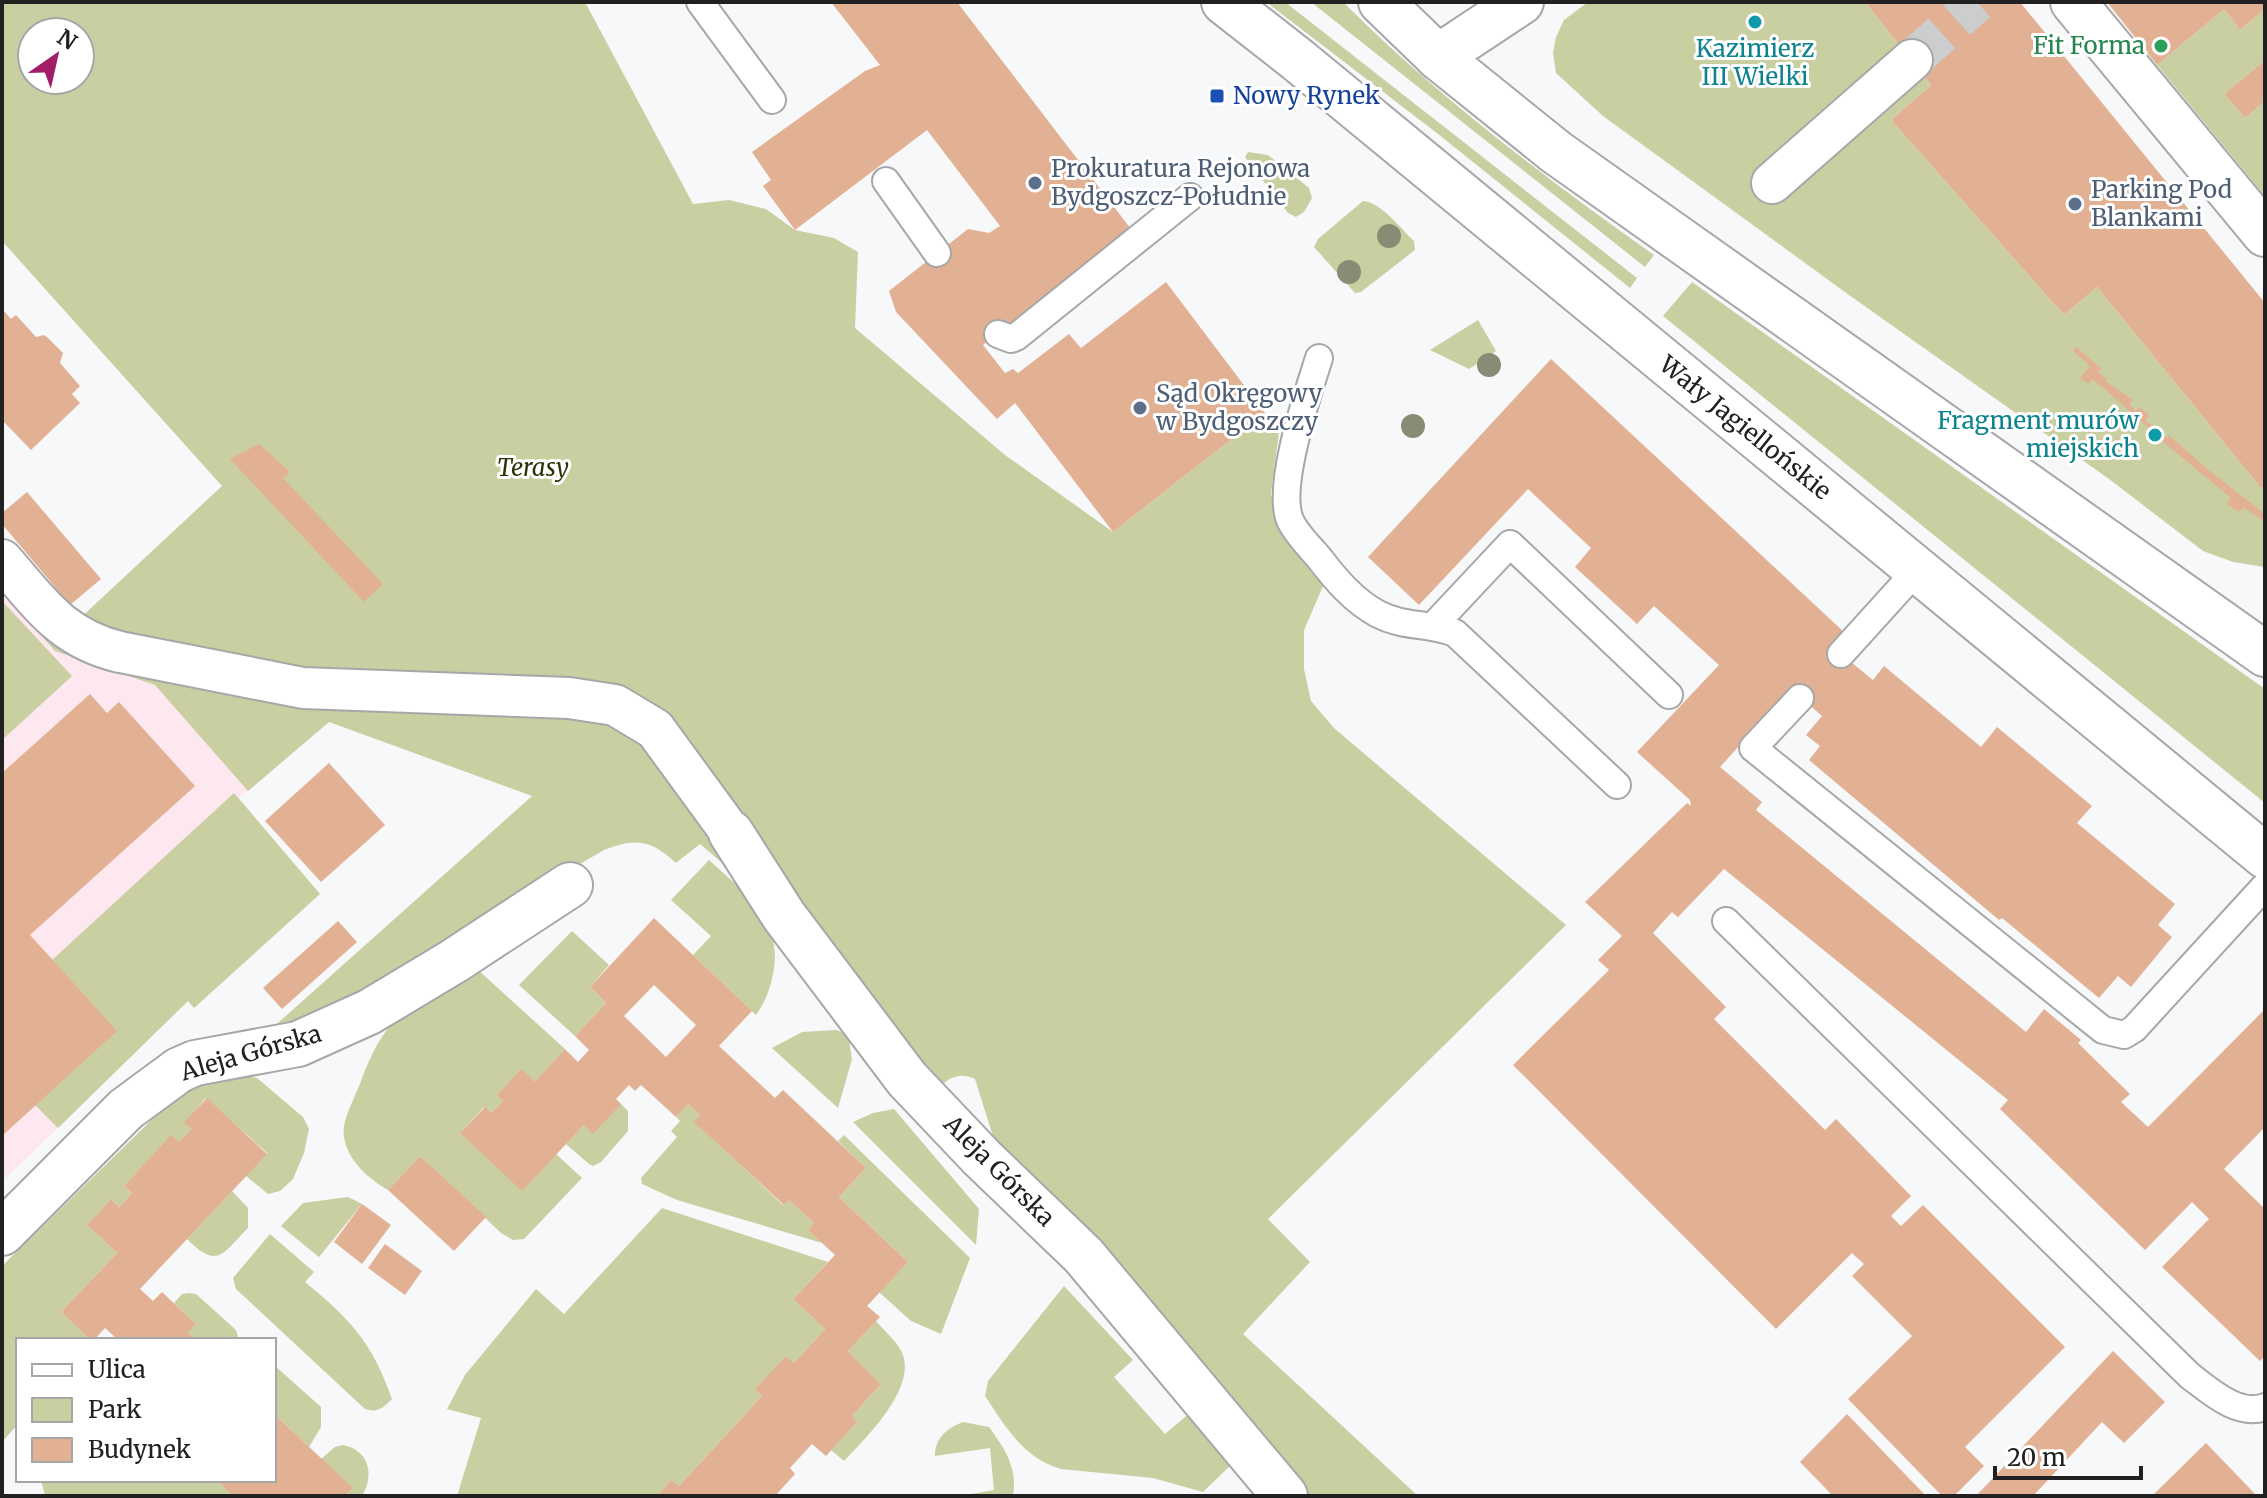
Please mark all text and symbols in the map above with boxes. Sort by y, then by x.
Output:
marker: Kazimierz III Wielki [1746,13,1764,31]
north arrow [16,16,96,96]
text: N [52,23,83,56]
place label: Fit Forma [2033,30,2145,61]
place label: Kazimierz III Wielki [1696,33,1814,92]
marker: Fit Forma [2152,37,2170,55]
place label: Nowy Rynek [1233,80,1381,111]
marker: Nowy Rynek [1208,87,1226,105]
place label: Prokuratura Rejonowa Bydgoszcz-Południe [1051,153,1310,212]
marker: Prokuratura Rejonowa Bydgoszcz-Południe [1026,174,1044,192]
place label: Parking Pod Blankami [2091,174,2232,233]
marker: Parking Pod Blankami [2066,195,2084,213]
street label: Wały Jagiellońskie [1652,348,1837,506]
place label: Sąd Okręgowy w Bydgoszczy [1155,378,1323,437]
marker: Sąd Okręgowy w Bydgoszczy [1131,399,1149,417]
place label: Fragment murów miejskich [1937,405,2140,464]
marker: Fragment murów miejskich [2146,426,2164,444]
park label: Terasy [497,452,569,483]
street label: Aleja Górska [176,1018,325,1088]
street label: Aleja Górska [936,1108,1062,1233]
legend [16,1338,276,1482]
text: Ulica [88,1354,146,1385]
text: Park [88,1394,142,1425]
scale bar [1995,1430,2141,1480]
text: Budynek [88,1434,192,1465]
text: 20 m [2007,1442,2066,1473]

